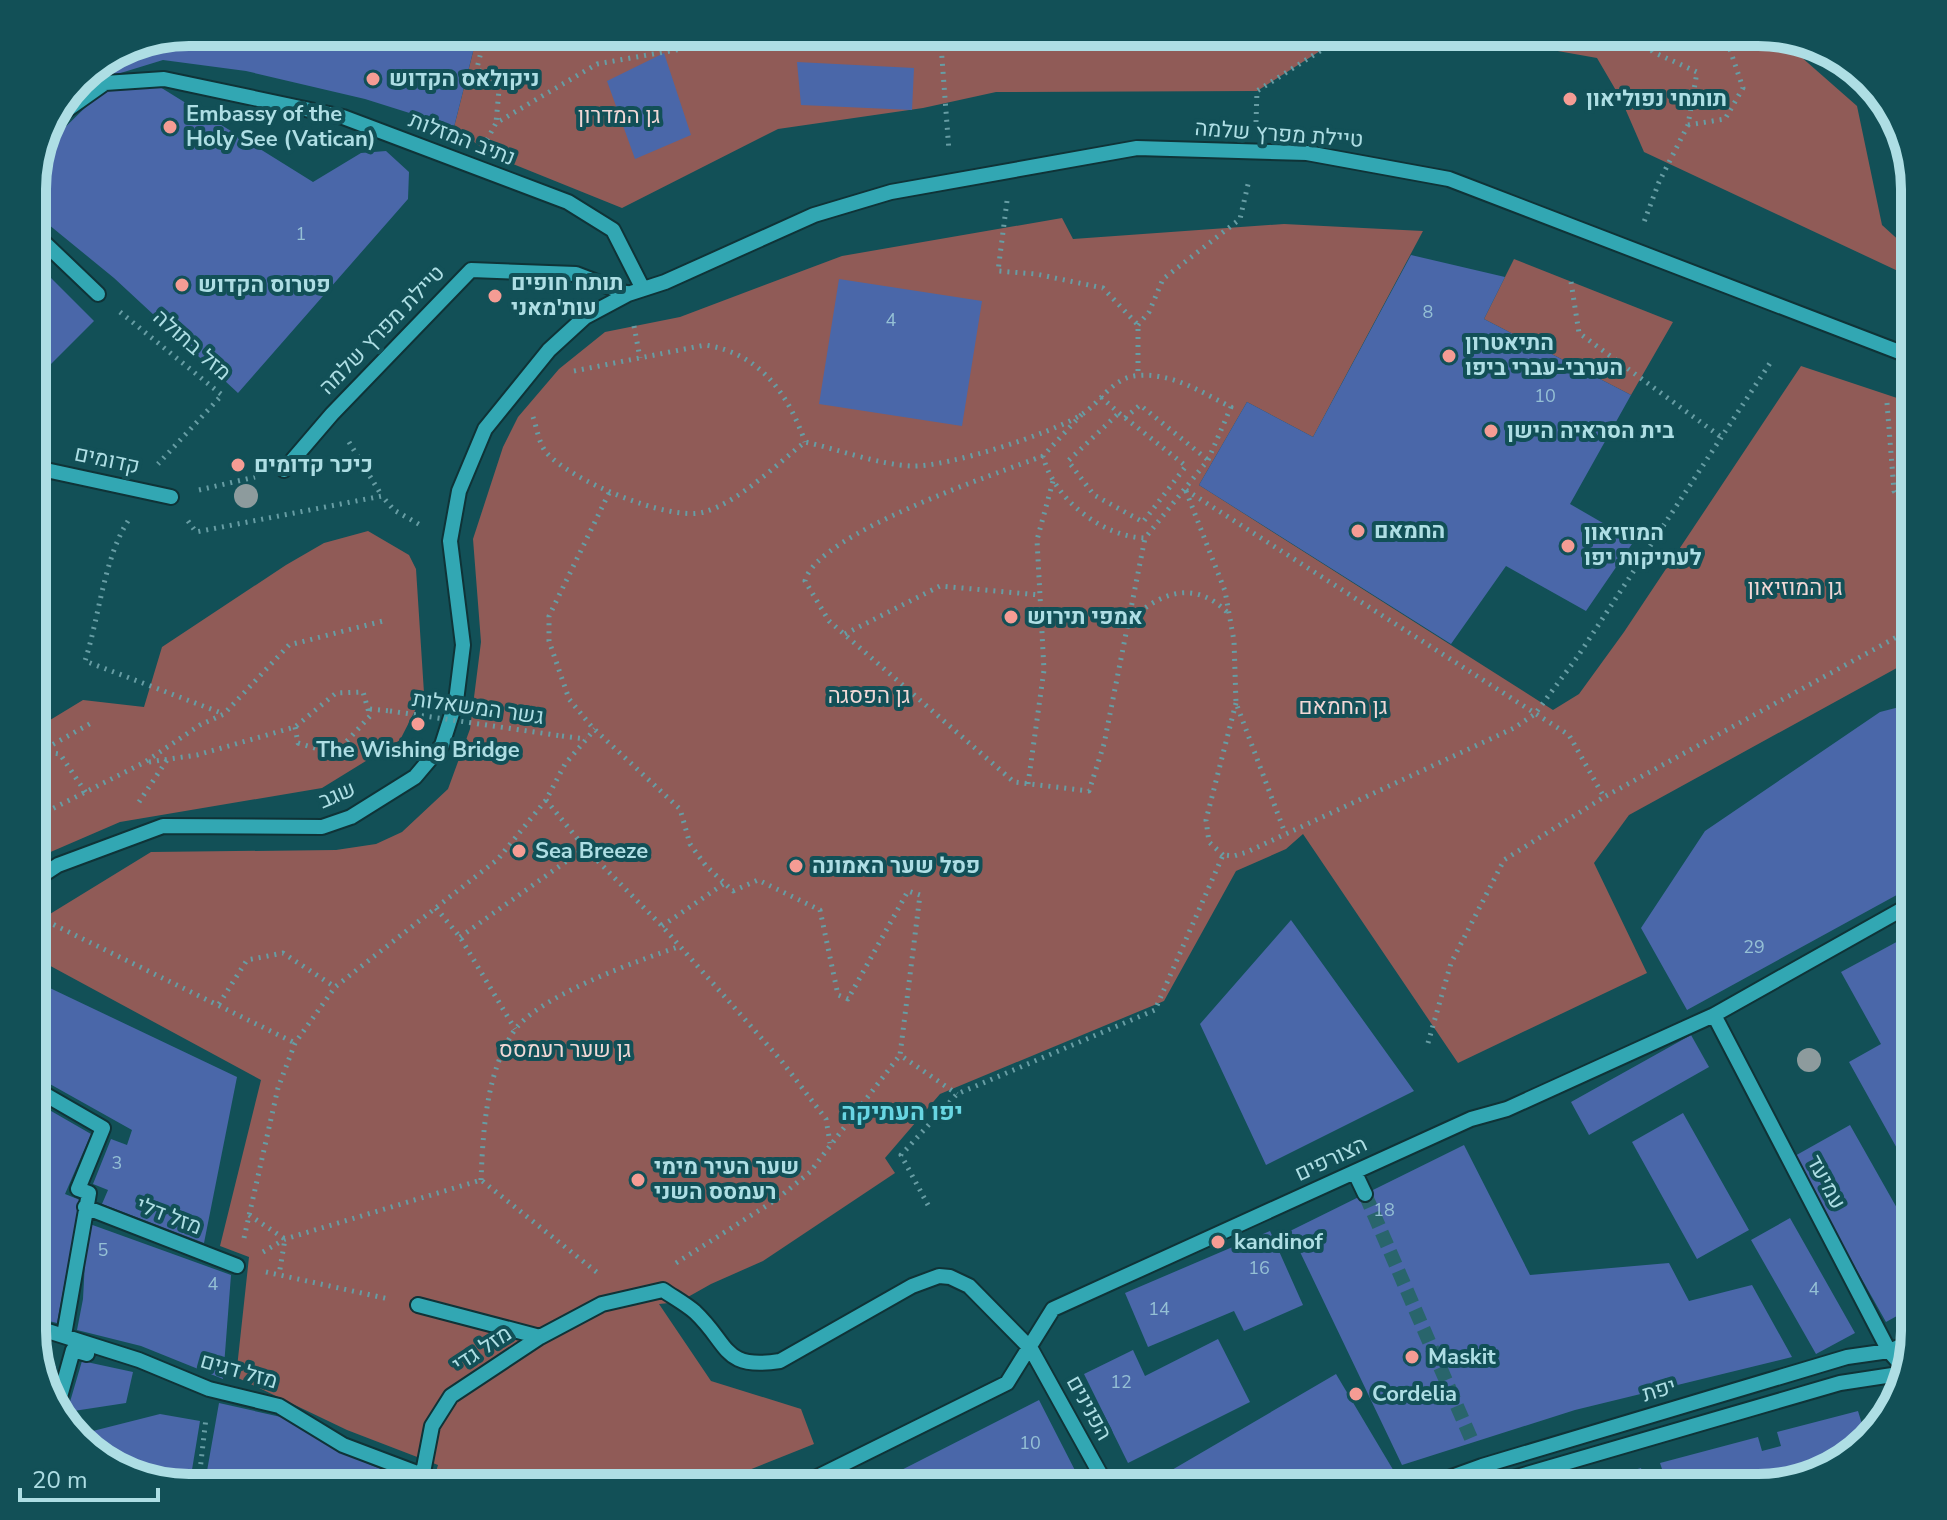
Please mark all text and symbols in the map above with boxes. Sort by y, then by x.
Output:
place label: ניקולאס הקדוש [389,64,540,94]
marker: ניקולאס הקדוש [364,70,382,88]
place label: תותחי נפוליאון [1586,84,1727,114]
marker: תותחי נפוליאון [1561,90,1579,108]
place label: Embassy of the Holy See (Vatican) [186,99,376,154]
park label: גן המדרון [578,101,660,131]
street label: נתיב המזלות [404,105,520,173]
street label: טיילת מפרץ שלמה [1194,113,1364,155]
marker: Embassy of the Holy See (Vatican) [161,118,179,136]
house number: 1 [296,222,306,246]
street label: טיילת מפרץ שלמה [312,259,452,401]
place label: תותח חופים עות'מאני [511,268,624,323]
place label: פטרוס הקדוש [198,270,331,300]
marker: פטרוס הקדוש [173,276,191,294]
marker: תותח חופים עות'מאני [486,287,504,305]
house number: 8 [1423,300,1433,324]
street label: מזל בתולה [146,303,238,387]
house number: 4 [886,308,897,332]
place label: התיאטרון הערבי-עברי ביפו [1465,328,1623,383]
marker: התיאטרון הערבי-עברי ביפו [1440,347,1458,365]
house number: 10 [1534,384,1556,408]
place label: בית הסראיה הישן [1507,416,1674,446]
marker: בית הסראיה הישן [1482,422,1500,440]
street label: קדומים [72,438,142,482]
place label: כיכר קדומים [254,450,373,480]
marker: כיכר קדומים [229,456,247,474]
place label: החמאם [1374,516,1445,546]
place label: המוזיאון לעתיקות יפו [1584,518,1702,573]
marker: החמאם [1349,522,1367,540]
marker: המוזיאון לעתיקות יפו [1559,537,1577,555]
park label: גן המוזיאון [1747,573,1843,603]
place label: אמפי תירוש [1027,602,1143,632]
marker: אמפי תירוש [1002,608,1020,626]
park label: גן הפסגה [828,681,910,711]
street label: גשר המשאלות [410,684,546,732]
park label: גן החמאם [1299,692,1387,722]
marker: The Wishing Bridge [409,715,427,733]
place label: The Wishing Bridge [316,735,520,765]
street label: שגב [314,774,360,816]
place label: Sea Breeze [535,836,648,866]
marker: Sea Breeze [510,842,528,860]
place label: פסל שער האמונה [812,851,980,881]
marker: פסל שער האמונה [787,857,805,875]
house number: 29 [1743,935,1765,959]
park label: גן שער רעמסס [499,1035,631,1065]
district label: יפו העתיקה [841,1096,963,1128]
street label: הצורפים [1290,1129,1372,1189]
street label: עמיעד [1799,1150,1853,1214]
house number: 3 [112,1151,122,1175]
place label: שער העיר מימי רעמסס השני [654,1152,799,1207]
marker: שער העיר מימי רעמסס השני [629,1171,647,1189]
street label: מזל דלי [132,1190,206,1242]
house number: 18 [1373,1198,1395,1222]
place label: kandinof [1234,1227,1324,1257]
marker: kandinof [1209,1233,1227,1251]
house number: 5 [98,1238,108,1262]
house number: 16 [1248,1256,1270,1280]
house number: 4 [208,1272,219,1296]
house number: 4 [1809,1277,1820,1301]
house number: 14 [1148,1297,1170,1321]
street label: מזל גדי [446,1319,518,1379]
place label: Maskit [1428,1342,1496,1372]
street label: מזל דגים [197,1346,281,1396]
marker: Maskit [1403,1348,1421,1366]
street label: הפנינים [1059,1370,1119,1446]
house number: 12 [1110,1370,1132,1394]
street label: יפת [1638,1371,1680,1409]
place label: Cordelia [1372,1379,1457,1409]
marker: Cordelia [1347,1385,1365,1403]
house number: 10 [1019,1431,1041,1455]
scale bar [20,1452,158,1502]
text: 20 m [32,1464,88,1496]

